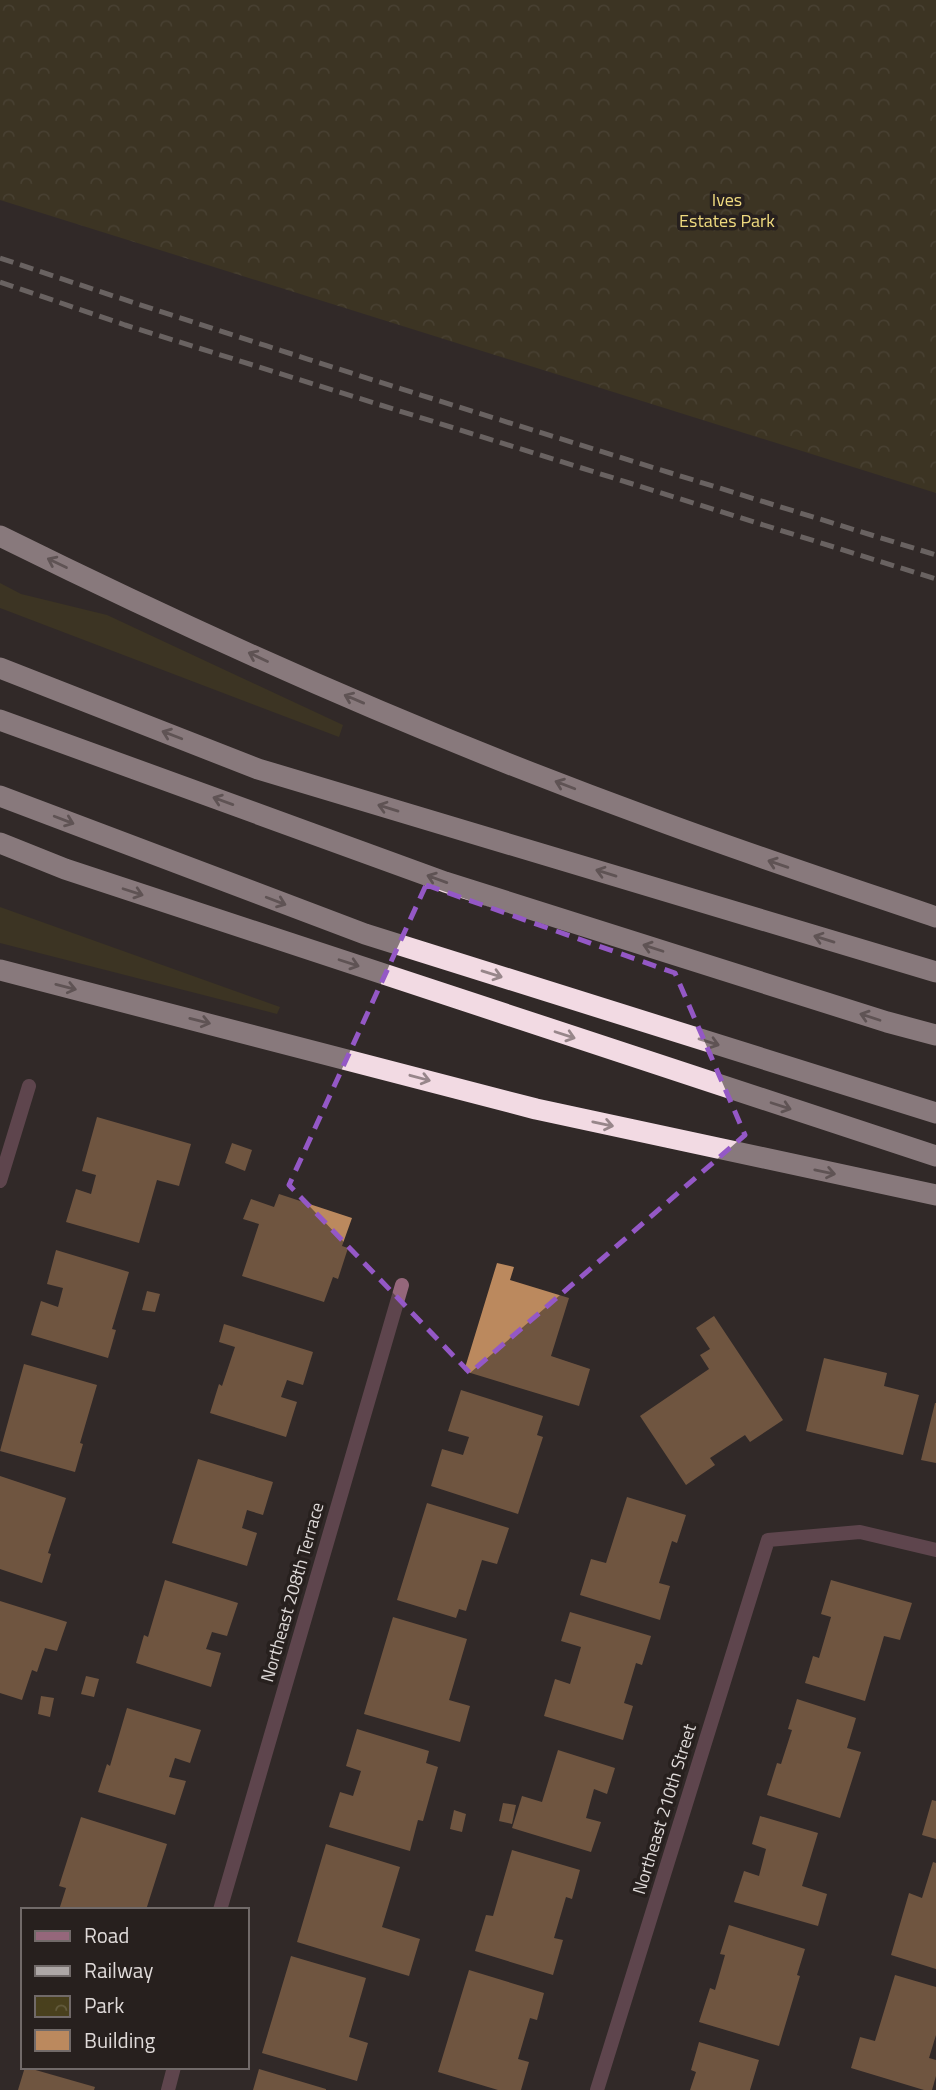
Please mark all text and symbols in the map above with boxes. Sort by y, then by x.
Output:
park label: Ives Estates Park [679,186,775,234]
one-way arrow [47,556,68,569]
one-way arrow [248,650,269,663]
one-way arrow [344,692,366,705]
one-way arrow [162,728,184,741]
one-way arrow [554,778,576,791]
one-way arrow [212,794,234,806]
one-way arrow [377,800,399,813]
one-way arrow [52,814,74,827]
one-way arrow [768,857,790,869]
one-way arrow [595,866,617,879]
one-way arrow [426,871,448,884]
one-way arrow [122,886,144,899]
one-way arrow [265,895,287,908]
one-way arrow [813,931,835,944]
one-way arrow [643,941,665,953]
one-way arrow [338,957,360,970]
one-way arrow [480,969,502,981]
one-way arrow [54,981,77,994]
one-way arrow [860,1010,882,1022]
one-way arrow [188,1015,210,1028]
one-way arrow [554,1029,576,1042]
one-way arrow [698,1036,720,1049]
one-way arrow [408,1072,431,1085]
one-way arrow [769,1101,791,1113]
one-way arrow [591,1118,614,1131]
one-way arrow [813,1166,836,1180]
street label: Northeast 208th Terrace [253,1499,331,1685]
street label: Northeast 210th Street [625,1720,703,1898]
legend [21,1908,248,2069]
text: Road [84,1919,129,1951]
text: Railway [84,1954,153,1986]
text: Park [84,1989,124,2021]
text: Building [84,2024,156,2056]

